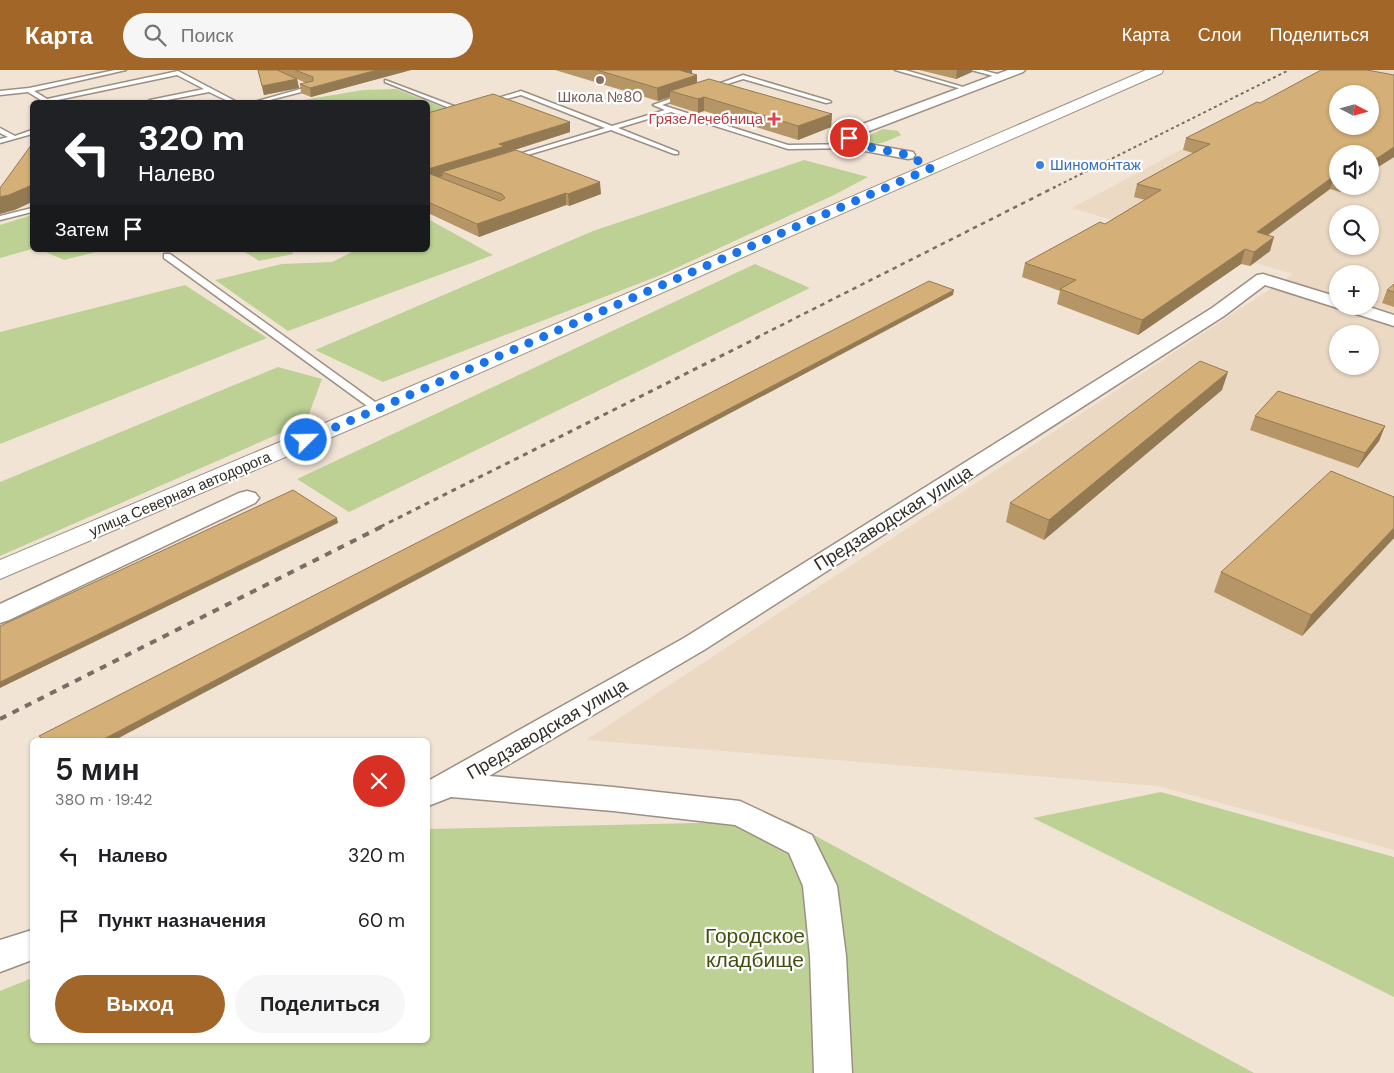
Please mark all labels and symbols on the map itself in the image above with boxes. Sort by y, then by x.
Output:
marker: Школа №80 [594,74,606,86]
north arrow [1329,85,1379,135]
place label: Школа №80 [557,87,643,107]
place label: ГрязеЛечебница [649,109,764,129]
marker: ГрязеЛечебница [767,112,781,126]
pin [828,117,870,159]
place label: Шиномонтаж [1050,155,1141,175]
marker: Шиномонтаж [1034,159,1046,171]
position arrow [279,413,331,465]
street label: улица Северная автодорога [86,446,275,541]
street label: Предзаводская улица [809,459,977,576]
street label: Предзаводская улица [462,673,633,785]
park label: Городское кладбище [705,922,805,974]

